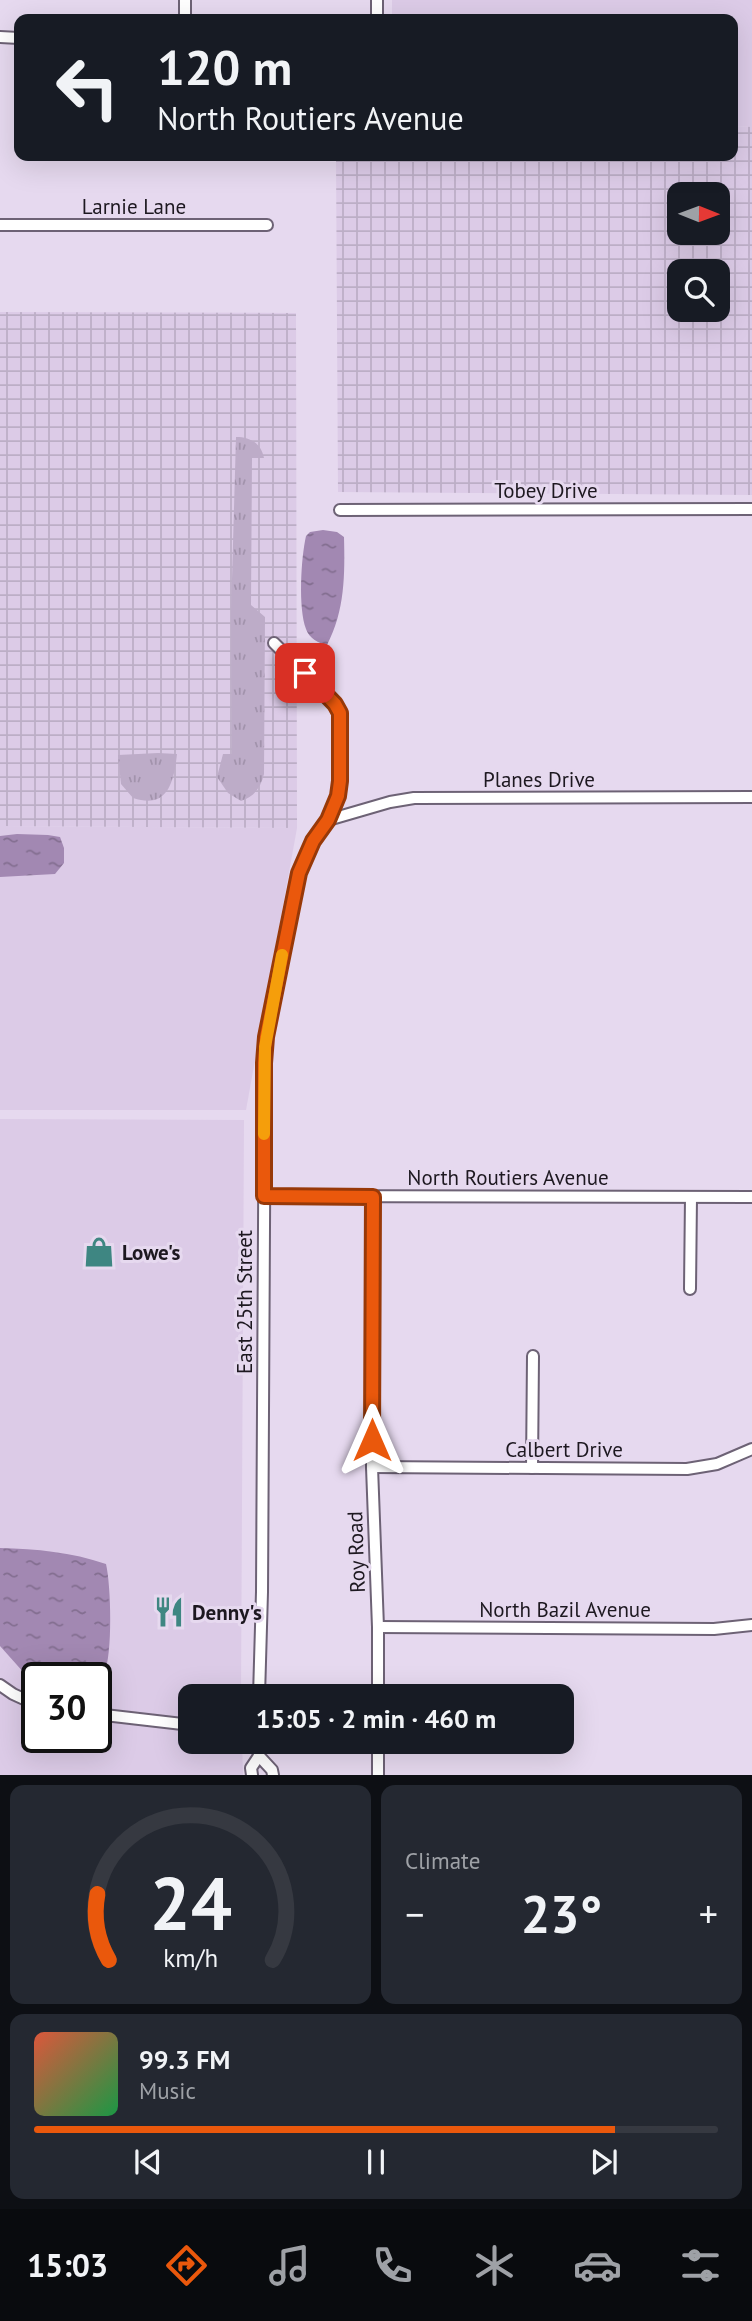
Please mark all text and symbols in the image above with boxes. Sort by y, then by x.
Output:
text: 120 m [157,35,292,99]
icon: left [42,42,133,133]
text: North Routiers Avenue [157,97,464,139]
north arrow [667,182,730,245]
map controls [667,182,730,322]
street label: Larnie Lane [82,193,186,220]
button: search [667,259,730,322]
street label: Tobey Drive [494,477,598,504]
pin [275,643,335,703]
icon: arrive [286,654,324,692]
street label: Planes Drive [483,766,595,793]
street label: North Routiers Avenue [407,1164,609,1191]
street label: East 25th Street [231,1230,258,1374]
shop icon: Lowe's [82,1235,116,1269]
place label: Lowe's [122,1239,181,1266]
position arrow [335,1403,409,1477]
street label: Calbert Drive [505,1436,623,1463]
street label: Roy Road [341,1511,371,1593]
restaurant icon: Denny's [152,1595,186,1629]
street label: North Bazil Avenue [479,1596,651,1623]
place label: Denny's [192,1599,262,1626]
speed limit sign: 30 [21,1662,112,1753]
text: 15:05 · 2 min · 460 m [256,1702,496,1735]
text: Climate [405,1846,480,1875]
text: 24 [149,1857,232,1951]
text: 23° [521,1880,602,1947]
text: − [405,1889,424,1938]
text: + [699,1889,718,1938]
text: km/h [163,1942,218,1974]
text: 99.3 FM [139,2043,230,2076]
text: Music [139,2076,196,2105]
icon: previous [129,2143,167,2181]
icon: pause [357,2143,395,2181]
icon: next [585,2143,623,2181]
icon: directions [162,2241,211,2290]
icon: music [265,2241,314,2290]
icon: phone [368,2241,417,2290]
icon: climate [470,2241,519,2290]
icon: car [573,2241,622,2290]
icon: filters [676,2241,725,2290]
text: 15:03 [27,2244,108,2286]

